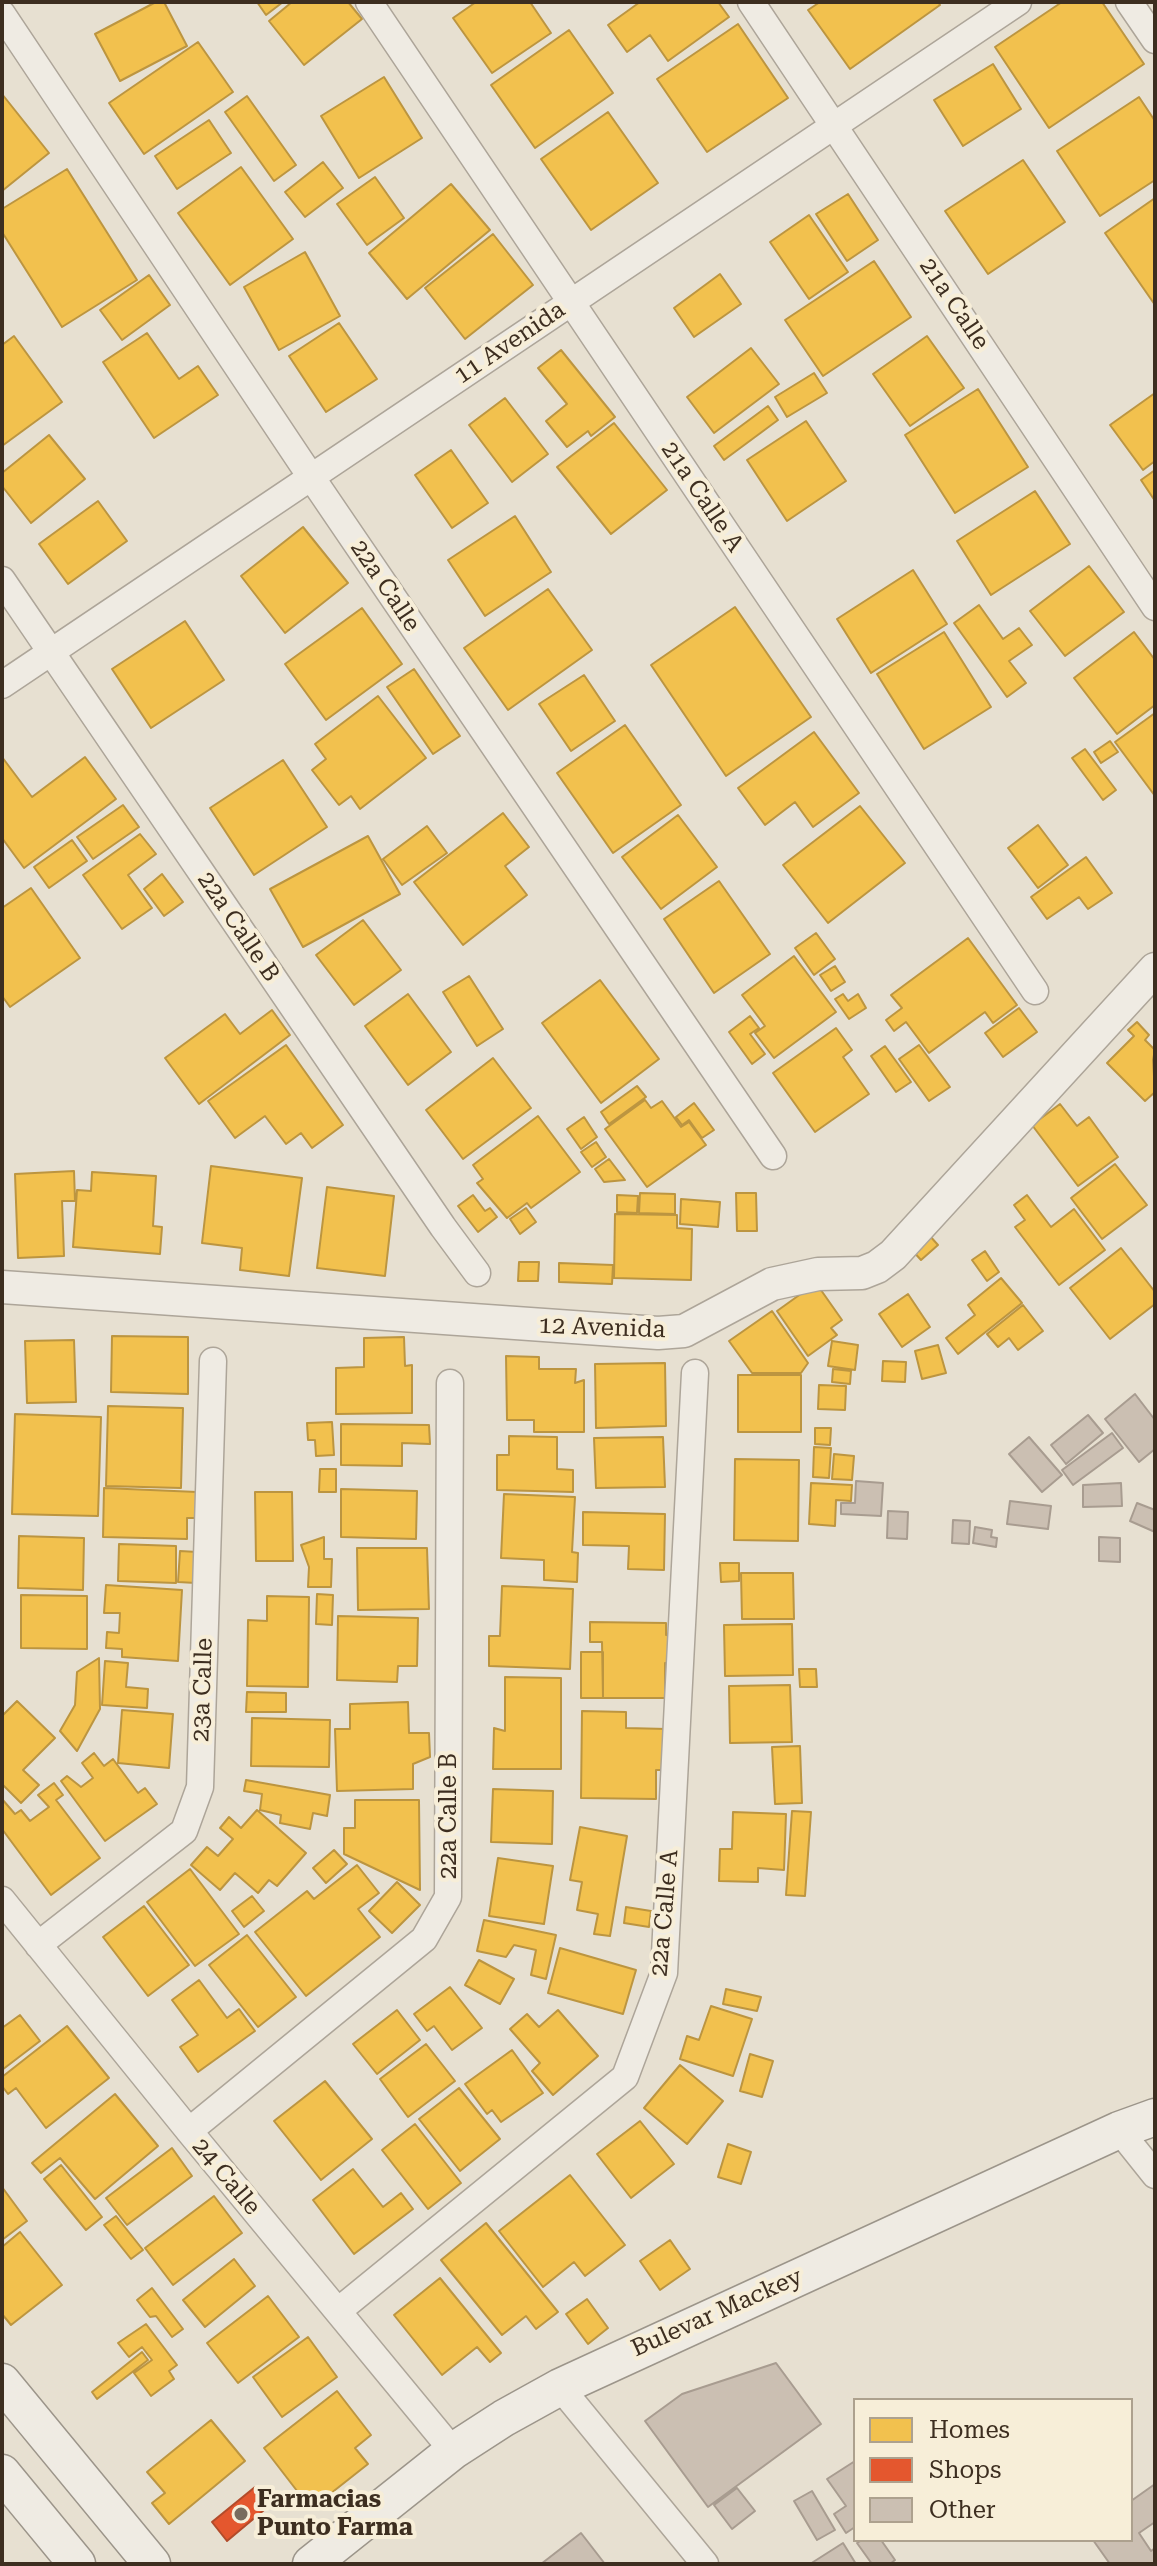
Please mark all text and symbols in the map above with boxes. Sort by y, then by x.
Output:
street label: 21a Calle [913,253,995,355]
street label: 11 Avenida [449,296,571,390]
street label: 21a Calle A [655,436,749,558]
street label: 22a Calle [344,535,426,637]
street label: 22a Calle B [191,867,285,987]
street label: 12 Avenida [538,1311,666,1345]
street label: 23a Calle [187,1637,219,1743]
street label: 22a Calle B [435,1753,463,1879]
street label: 22a Calle A [645,1848,685,1978]
street label: 24 Calle [186,2133,266,2221]
street label: Bulevar Mackey [627,2262,807,2364]
legend [853,2398,1133,2542]
text: Homes [929,2416,1010,2444]
text: Shops [929,2456,1001,2484]
place label: Farmacias Punto Farma [257,2486,413,2542]
text: Other [929,2496,996,2524]
marker: Farmacias Punto Farma [232,2505,250,2523]

